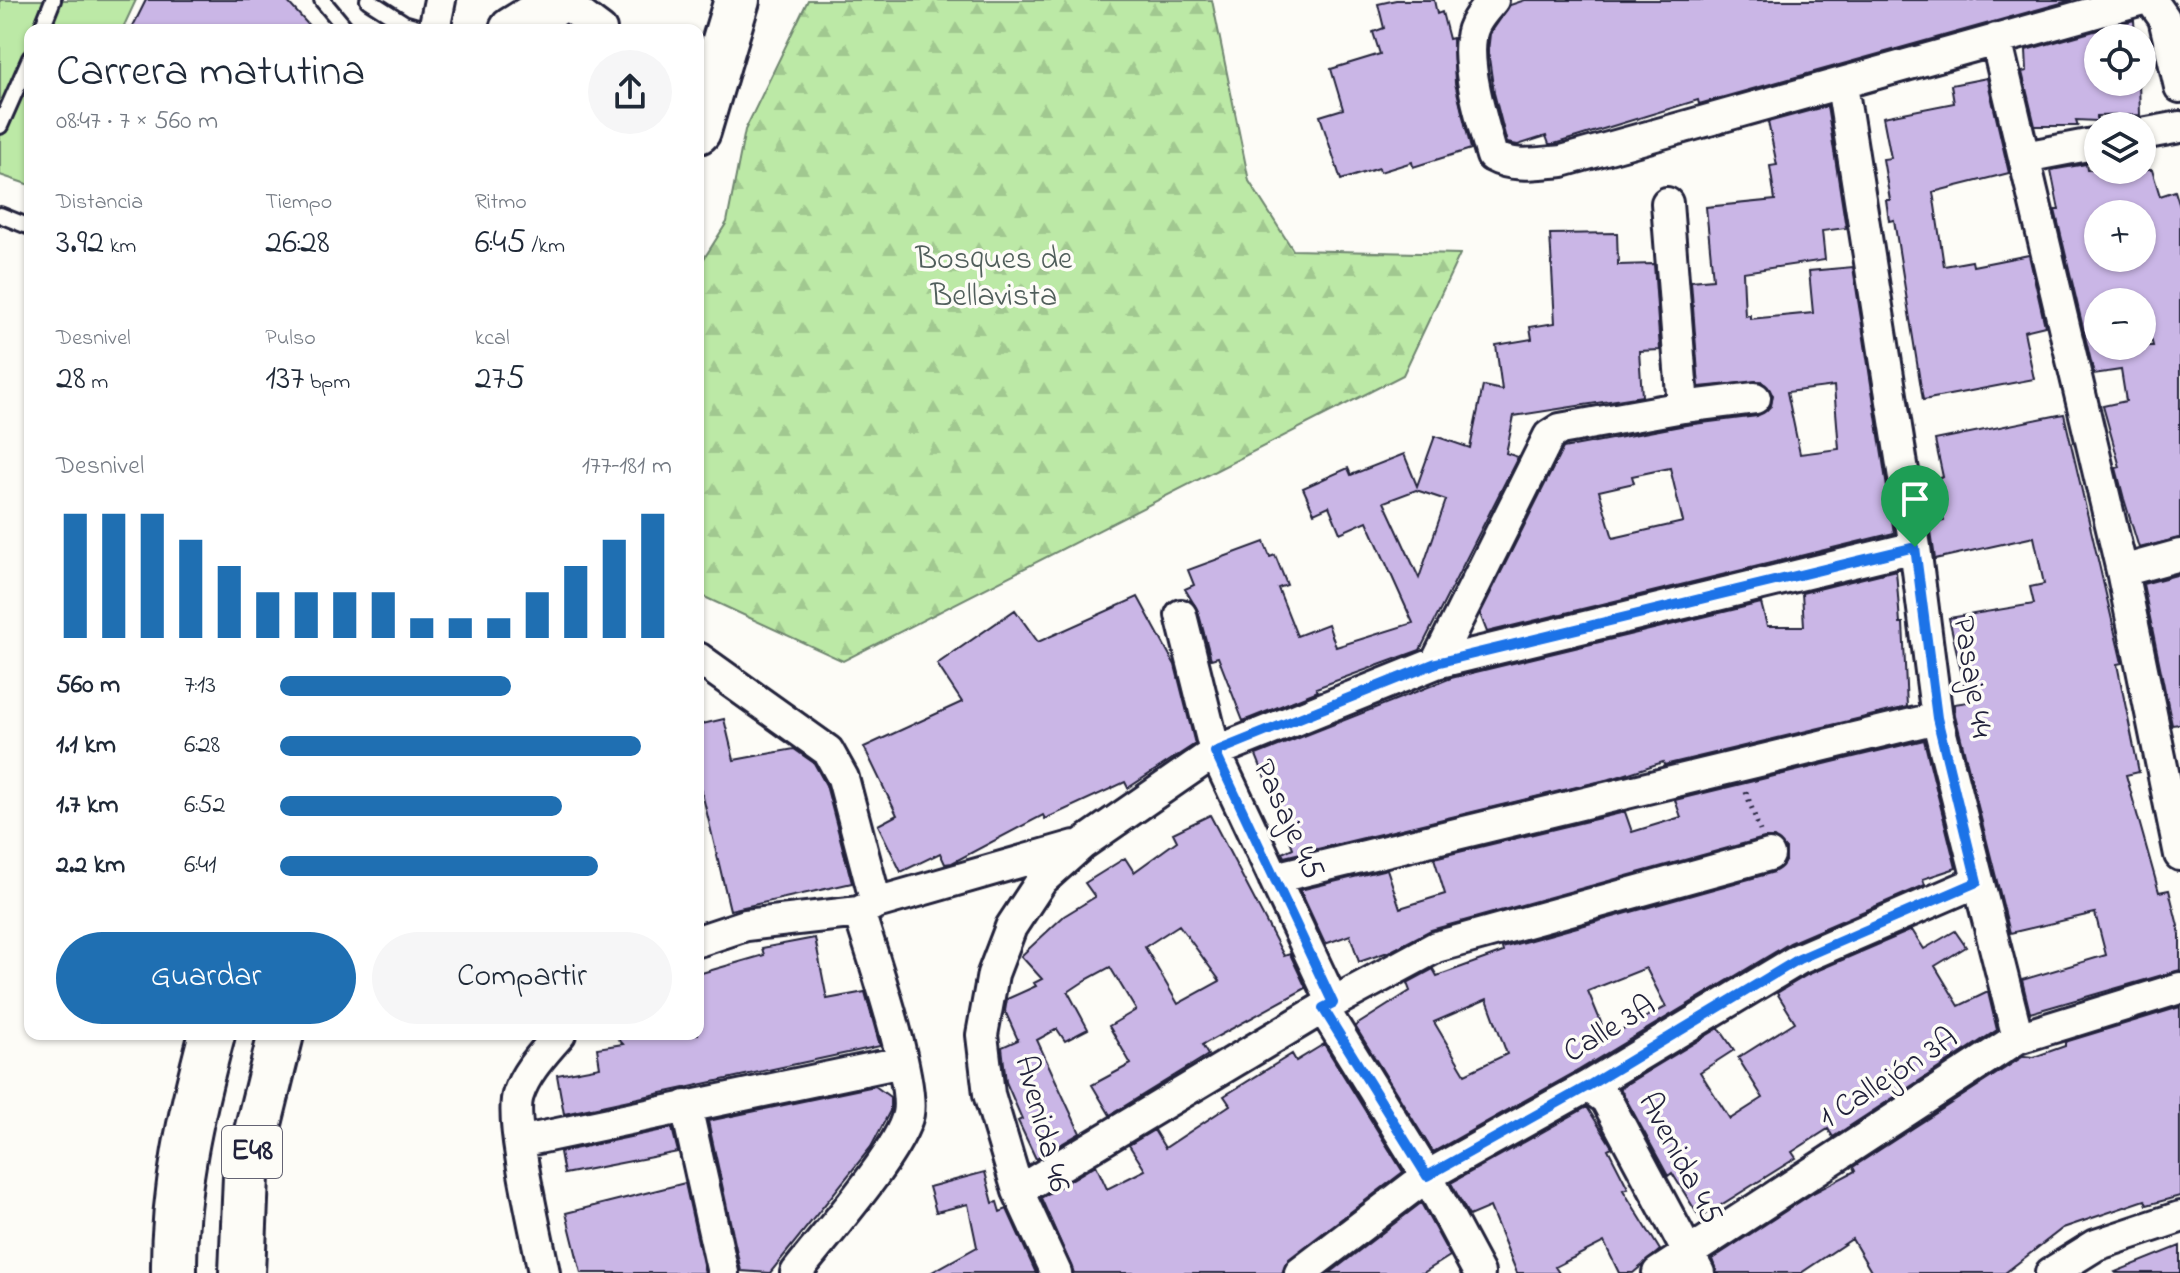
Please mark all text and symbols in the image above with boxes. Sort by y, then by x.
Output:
map controls [2084,24,2156,360]
button: locate [2084,24,2156,96]
text: Carrera matutina [56,41,365,105]
button: share [588,50,672,134]
text: 08:47 · 7 × 560 m [56,103,218,141]
button: layers [2084,112,2156,184]
text: Distancia [56,187,143,219]
text: Tiempo [265,187,332,219]
text: Ritmo [475,187,527,219]
button: + [2084,200,2156,272]
text: 3.92 [56,219,104,269]
text: 26:28 [265,219,330,269]
text: 6:45 [475,219,526,269]
text: km [104,231,136,263]
text: /km [526,231,565,263]
park label: Bosques de Bellavista [915,237,1073,321]
button: − [2084,288,2156,360]
text: Desnivel [56,323,131,355]
text: Pulso [265,323,316,355]
text: kcal [475,323,510,355]
text: 28 [56,355,86,405]
text: 137 [265,355,304,405]
text: 275 [475,355,525,405]
text: m [86,367,108,399]
text: bpm [304,367,350,399]
text: Desnivel [56,448,144,486]
text: 177–181 m [582,448,672,486]
pin [1881,465,1949,547]
icon: arrive [1893,477,1937,521]
street label: Pasaje 44 [1938,613,2004,741]
text: 560 m [56,667,120,705]
text: 7:13 [184,667,216,705]
text: 1.1 km [56,727,116,765]
text: 6:28 [184,727,220,765]
street label: Pasaje 45 [1239,752,1335,888]
text: 1.7 km [56,787,118,825]
text: 6:52 [184,787,225,825]
text: 2.2 km [56,847,125,885]
text: 6:41 [184,847,217,885]
button: Guardar [56,932,356,1024]
button: Compartir [372,932,672,1024]
street label: Calle 3A [1555,984,1665,1076]
street label: 1 Callejón 3A [1810,1016,1968,1142]
street label: Avenida 46 [1000,1051,1082,1197]
street label: Avenida 45 [1625,1085,1733,1233]
road number: E48 [222,1126,282,1178]

